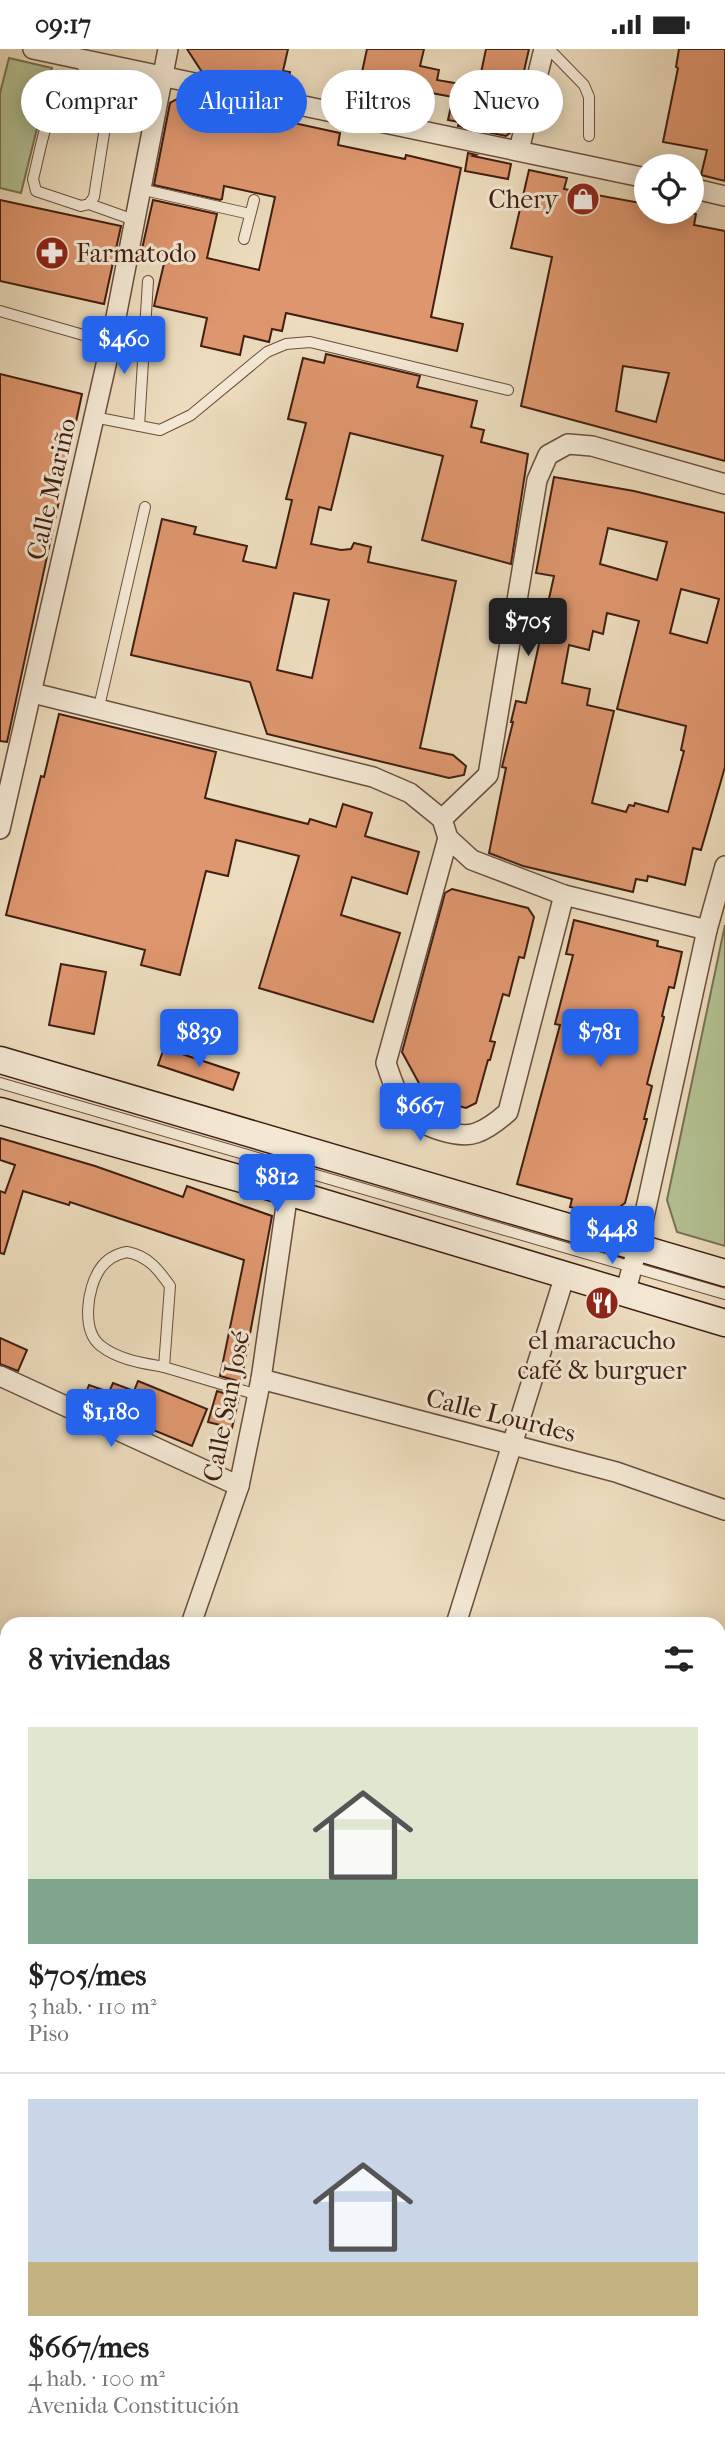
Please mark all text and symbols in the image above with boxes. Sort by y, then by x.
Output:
text: 09:17 [35,9,91,40]
chip: Comprar [21,70,162,133]
chip: Alquilar [176,70,307,133]
chip: Filtros [321,70,435,133]
chip: Nuevo [449,70,563,133]
map controls [634,154,704,224]
button: locate [634,154,704,224]
shop icon: Chery [564,180,602,218]
place label: Chery [488,184,559,215]
pharmacy icon: Farmatodo [33,234,71,272]
place label: Farmatodo [76,238,196,269]
pin: $460 [83,317,165,376]
text: $460 [98,325,150,352]
street label: Calle Mariño [20,415,83,563]
pin: $705 [487,599,569,658]
text: $705 [505,607,551,634]
pin: $839 [158,1009,240,1069]
pin: $781 [559,1009,641,1069]
text: $839 [176,1018,222,1045]
text: $781 [578,1018,622,1045]
pin: $667 [379,1083,461,1143]
text: $667 [396,1092,444,1119]
pin: $812 [236,1155,318,1214]
text: $812 [255,1163,299,1190]
pin: $448 [571,1207,653,1266]
text: $448 [586,1215,638,1242]
restaurant icon: el maracucho café & burguer [583,1284,621,1322]
place label: el maracucho café & burguer [518,1325,687,1386]
street label: Calle San José [197,1328,256,1484]
street label: Calle Lourdes [423,1382,579,1449]
pin: $1,180 [54,1389,168,1449]
text: $1,180 [82,1398,140,1425]
icon: filters [660,1640,698,1678]
text: 8 viviendas [28,1642,170,1677]
icon: home [300,1772,426,1898]
text: $705/mes [28,1958,146,1993]
text: 3 hab. · 110 m² [28,1993,156,2020]
text: Piso [28,2020,69,2047]
icon: home [300,2144,426,2270]
text: $667/mes [28,2330,149,2365]
text: 4 hab. · 100 m² [28,2365,165,2392]
text: Avenida Constitución [28,2392,239,2419]

